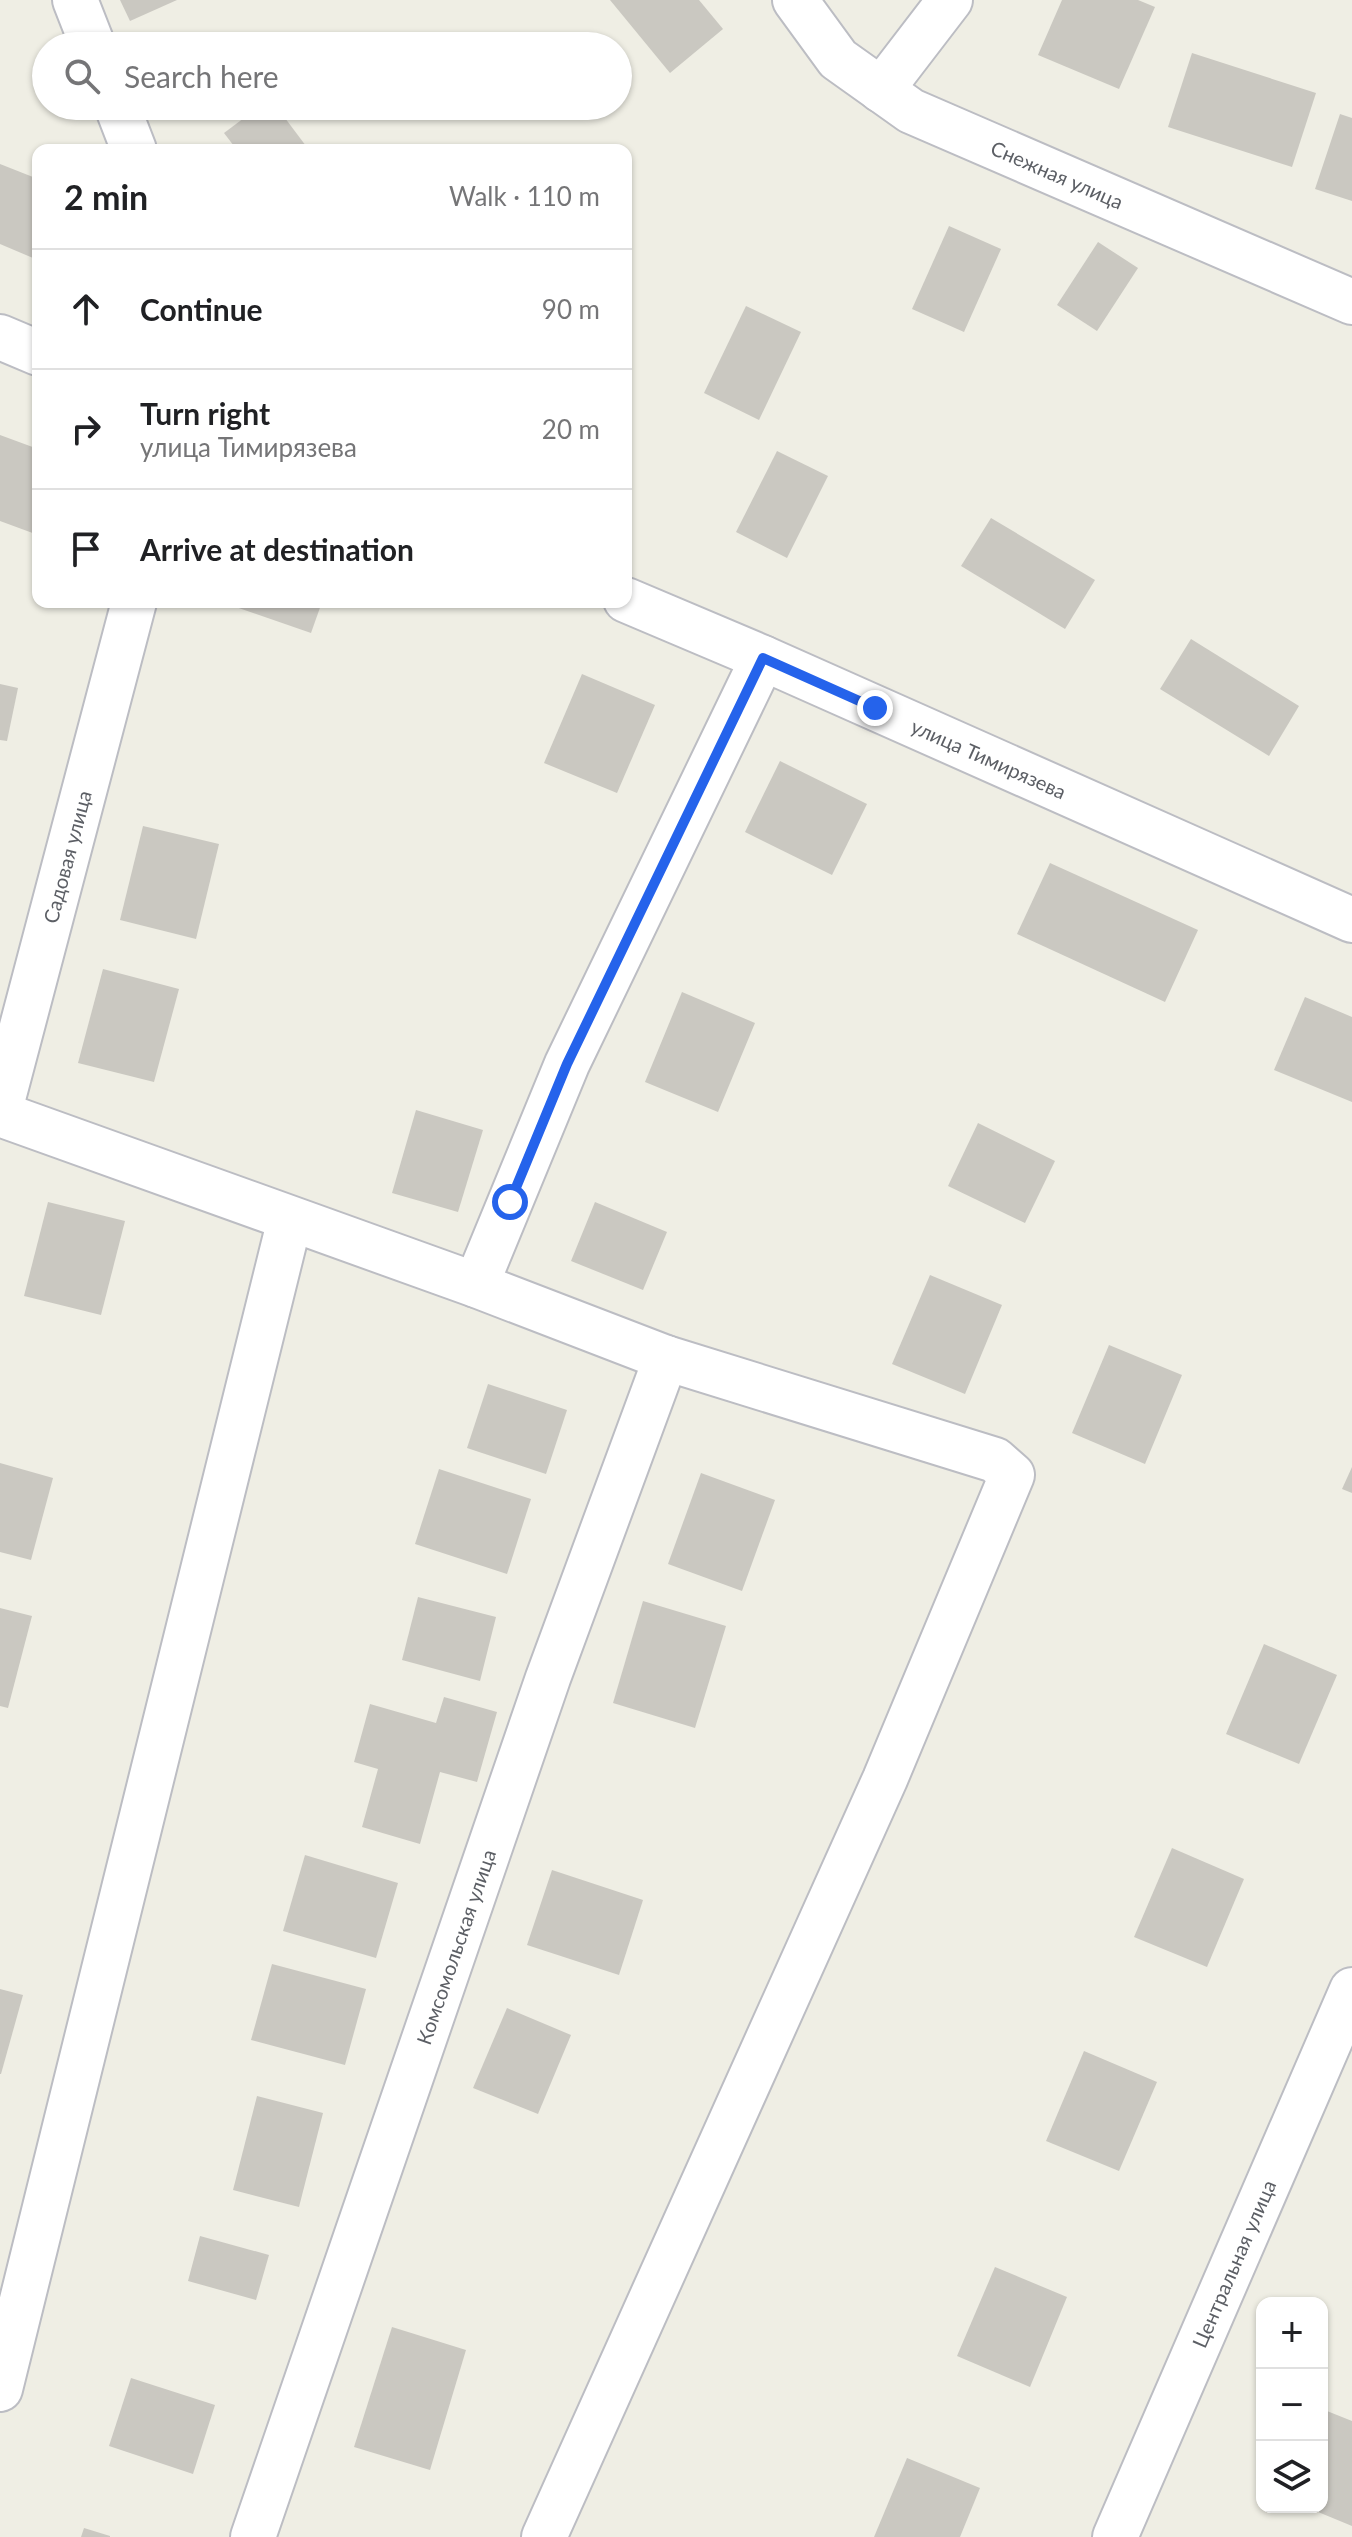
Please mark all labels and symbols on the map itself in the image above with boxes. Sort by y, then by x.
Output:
street label: Снежная улица [987,135,1127,214]
route end [857,690,893,726]
street label: улица Тимирязева [908,714,1070,803]
street label: Садовая улица [38,788,96,926]
route start [492,1184,528,1220]
street label: Комсомольская улица [411,1846,500,2048]
street label: Центральная улица [1187,2176,1280,2351]

